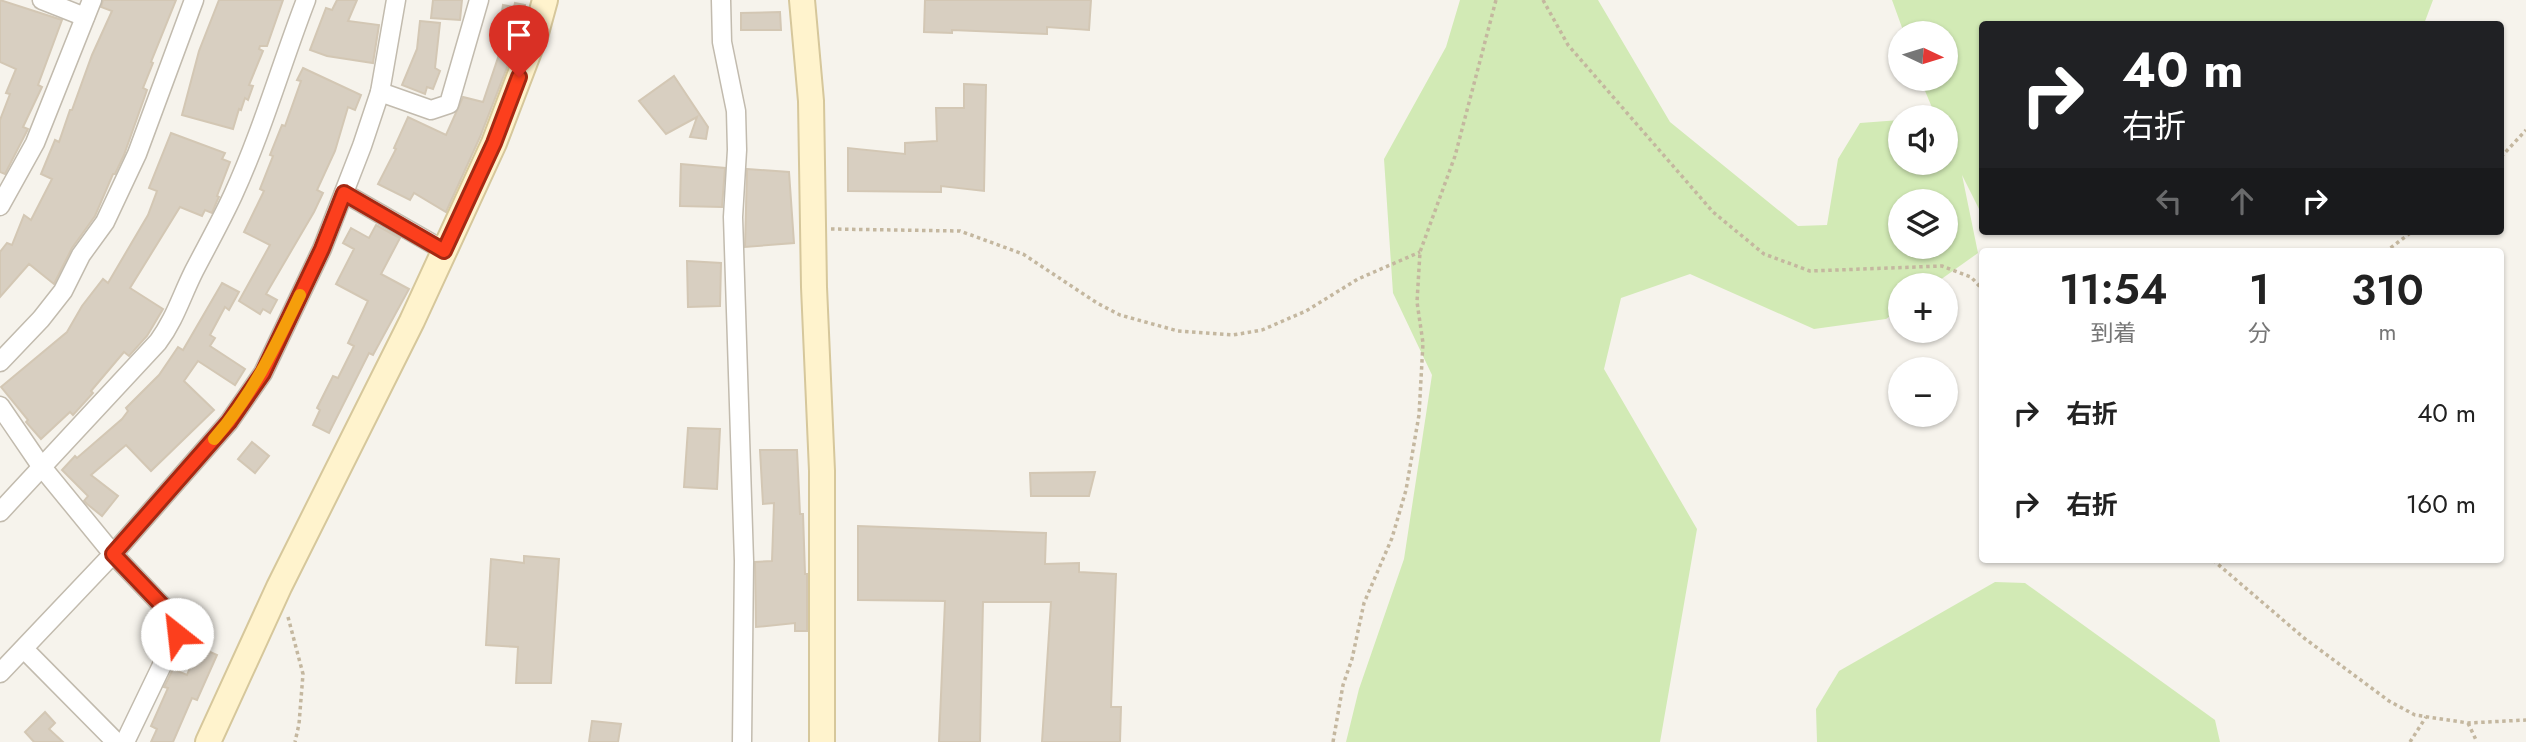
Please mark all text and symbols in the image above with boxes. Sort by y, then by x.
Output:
pin [489,5,549,77]
icon: arrive [500,16,538,54]
north arrow [1888,21,1958,91]
map controls [1888,21,1958,427]
text: 40 m [2122,35,2244,105]
icon: right [2007,49,2098,140]
text: 右折 [2122,103,2186,149]
button: sound [1888,105,1958,175]
icon: left [2150,182,2188,220]
icon: ahead [2223,182,2261,220]
icon: right [2296,182,2334,220]
button: layers [1888,189,1958,259]
text: 11:54 [2059,259,2168,320]
text: 1 [2249,259,2270,320]
text: 310 [2351,260,2424,321]
button: + [1888,273,1958,343]
text: m [2378,315,2396,349]
text: 到着 [2090,316,2136,350]
text: 分 [2248,316,2271,350]
button: − [1888,357,1958,427]
icon: right [2007,394,2045,432]
text: 40 m [2417,394,2476,432]
text: 右折 [2066,395,2118,433]
icon: right [2007,485,2045,523]
text: 160 m [2406,485,2476,523]
text: 右折 [2066,486,2118,524]
position arrow [140,597,214,671]

